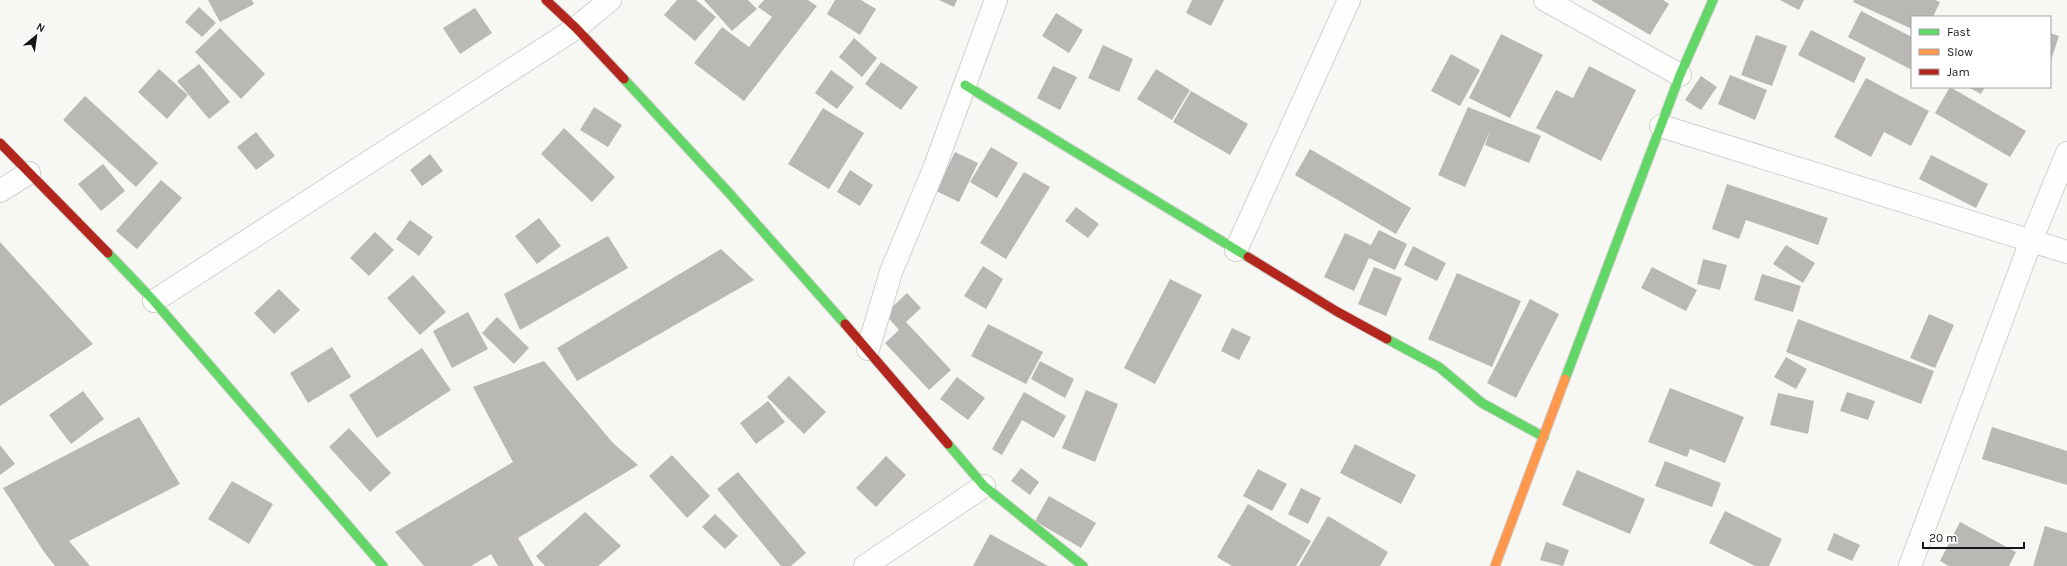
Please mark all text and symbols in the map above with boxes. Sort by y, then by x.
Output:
north arrow [16,16,56,56]
legend [1911,16,2051,88]
text: N [34,20,47,35]
text: Fast [1947,25,1971,39]
text: Slow [1947,45,1973,59]
text: Jam [1947,65,1970,79]
scale bar [1923,524,2024,550]
text: 20 m [1929,531,1957,545]

